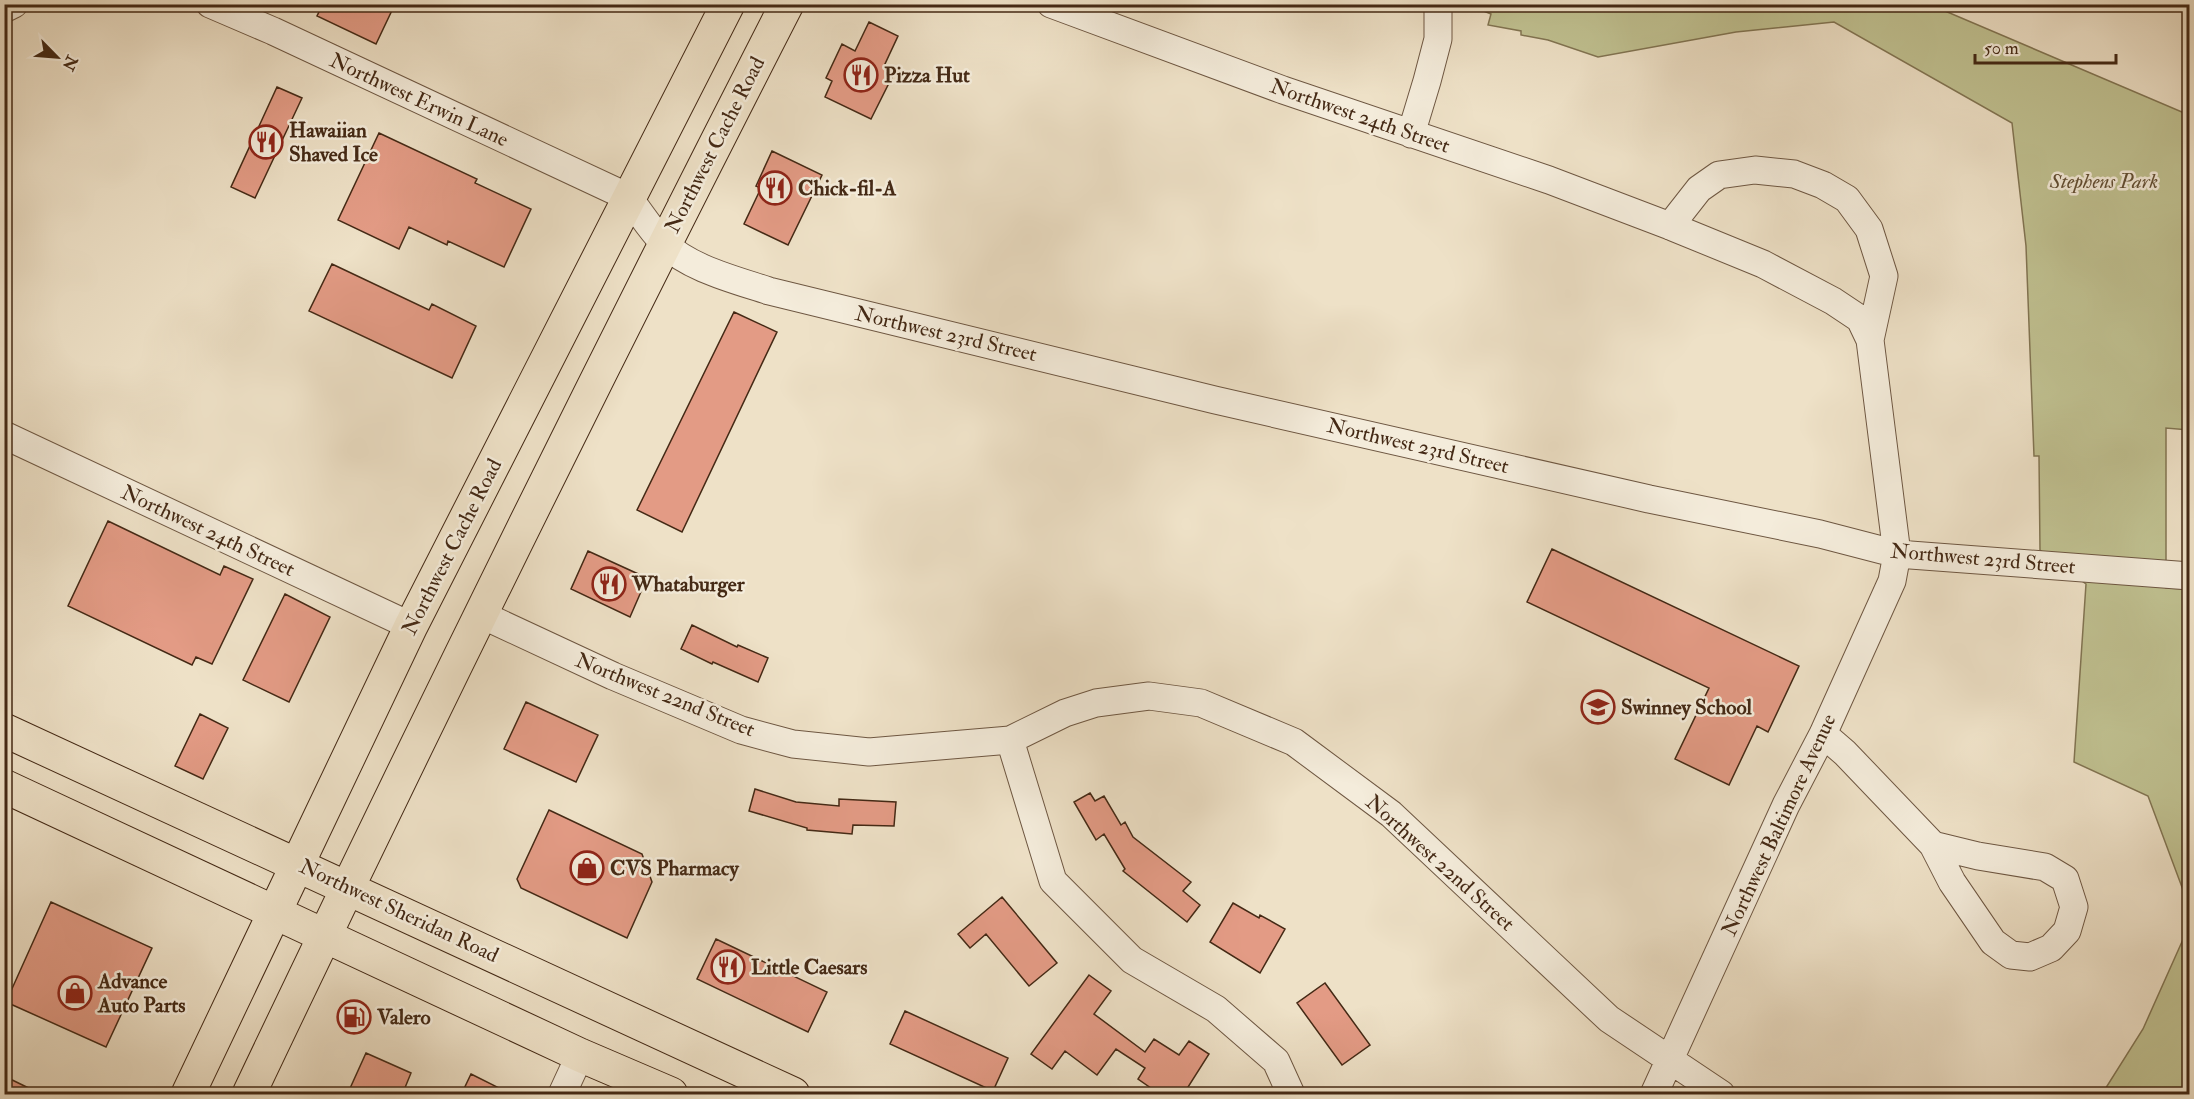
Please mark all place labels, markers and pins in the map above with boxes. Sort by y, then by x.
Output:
restaurant icon: Pizza Hut [843,57,879,93]
place label: Pizza Hut [884,62,970,89]
place label: Hawaiian Shaved Ice [289,117,378,168]
restaurant icon: Hawaiian Shaved Ice [248,124,284,160]
restaurant icon: Chick-fil-A [757,170,793,206]
place label: Chick-fil-A [798,175,897,202]
restaurant icon: Whataburger [591,566,627,602]
place label: Whataburger [631,571,746,598]
school or university icon: Swinney School [1580,689,1616,725]
place label: Swinney School [1621,694,1752,721]
shop icon: CVS Pharmacy [569,850,605,886]
place label: CVS Pharmacy [610,855,739,882]
restaurant icon: Little Caesars [710,949,746,985]
place label: Little Caesars [751,954,867,981]
place label: Advance Auto Parts [97,968,186,1019]
shop icon: Advance Auto Parts [57,975,93,1011]
fuel station icon: Valero [336,999,372,1035]
place label: Valero [376,1004,431,1031]

